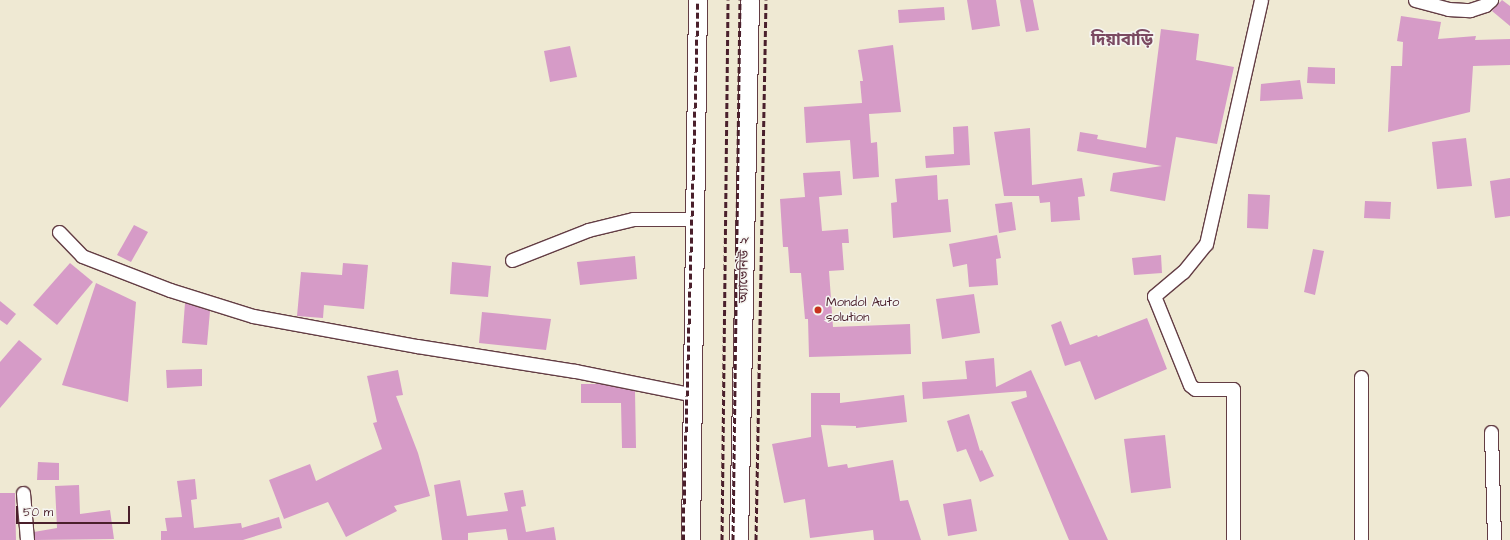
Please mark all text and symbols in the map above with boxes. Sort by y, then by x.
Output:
district label: দিয়াবাড়ি [1091,31,1153,51]
street label: অ্যাভেনিউ ২ [736,237,752,303]
place label: Mondol Auto solution [826,295,899,326]
marker: Mondol Auto solution [813,305,823,315]
scale bar [18,498,132,524]
text: 50 m [23,504,53,521]

